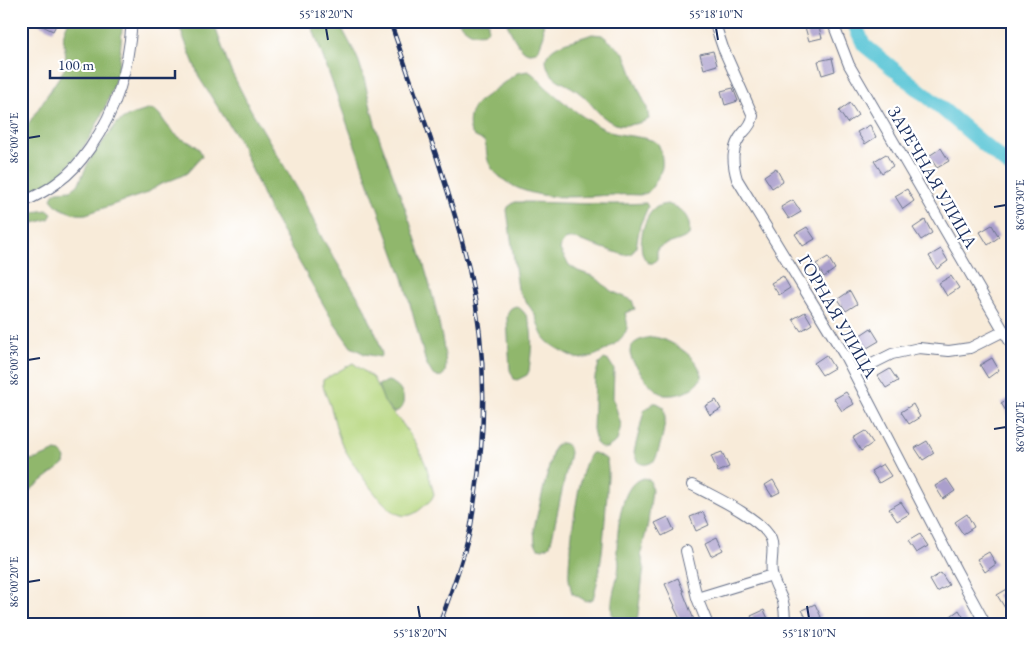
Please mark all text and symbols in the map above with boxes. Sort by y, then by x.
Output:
text: 55°18'20"N [299,6,353,22]
text: 55°18'10"N [689,6,743,22]
scale bar [50,48,175,80]
text: 100 m [58,55,95,74]
street label: ЗАРЕЧНАЯ УЛИЦА [883,102,983,253]
text: 86°00'40"E [6,112,22,164]
text: 86°00'30"E [1012,179,1028,231]
street label: ГОРНАЯ УЛИЦА [793,250,883,383]
text: 86°00'30"E [6,334,22,386]
text: 86°00'20"E [1012,401,1028,453]
text: 86°00'20"E [6,556,22,608]
text: 55°18'20"N [393,625,447,641]
text: 55°18'10"N [782,625,836,641]

